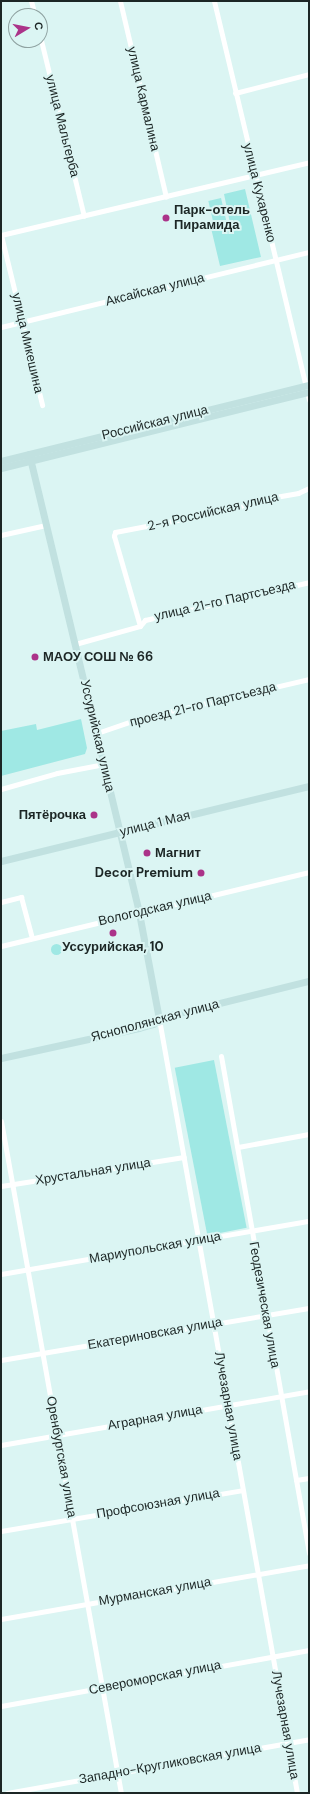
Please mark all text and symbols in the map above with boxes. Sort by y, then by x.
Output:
north arrow [8,8,48,48]
text: С [31,21,46,31]
street label: улица Кармалина [123,45,163,153]
street label: улица Мальгерба [42,73,82,179]
street label: улица Кухаренко [239,142,279,244]
place label: Парк-отель Пирамида [174,203,250,234]
marker: Парк-отель Пирамида [161,213,171,223]
street label: Аксайская улица [104,270,206,310]
street label: улица Микешина [8,291,46,395]
street label: Российская улица [100,402,210,444]
street label: 2-я Российская улица [146,489,280,535]
street label: улица 21-го Партсъезда [153,577,297,625]
place label: МАОУ СОШ № 66 [43,649,153,665]
marker: МАОУ СОШ № 66 [30,652,40,662]
street label: Уссурийская улица [77,678,117,794]
street label: проезд 21-го Партсъезда [128,679,278,731]
place label: Пятёрочка [19,807,86,823]
street label: улица 1 Мая [118,808,192,840]
marker: Пятёрочка [89,810,99,820]
place label: Магнит [155,845,201,861]
marker: Магнит [142,848,152,858]
place label: Decor Premium [95,865,193,881]
marker: Decor Premium [196,868,206,878]
street label: Вологодская улица [97,888,213,930]
marker: Уссурийская, 10 [108,928,118,938]
place label: Уссурийская, 10 [62,939,164,955]
street label: Яснополянская улица [89,996,221,1046]
street label: Хрустальная улица [34,1155,152,1189]
street label: Мариупольская улица [88,1229,222,1267]
street label: Геодезическая улица [245,1241,283,1369]
street label: Екатериновская улица [87,1314,223,1354]
street label: Лучезарная улица [211,1351,245,1461]
street label: Оренбургская улица [43,1395,79,1519]
street label: Аграрная улица [106,1402,204,1434]
street label: Профсоюзная улица [95,1485,221,1523]
street label: Мурманская улица [98,1574,212,1610]
street label: Североморская улица [88,1658,222,1698]
street label: Лучезарная улица [268,1670,302,1780]
street label: Западно-Кругликовская улица [78,1740,262,1788]

